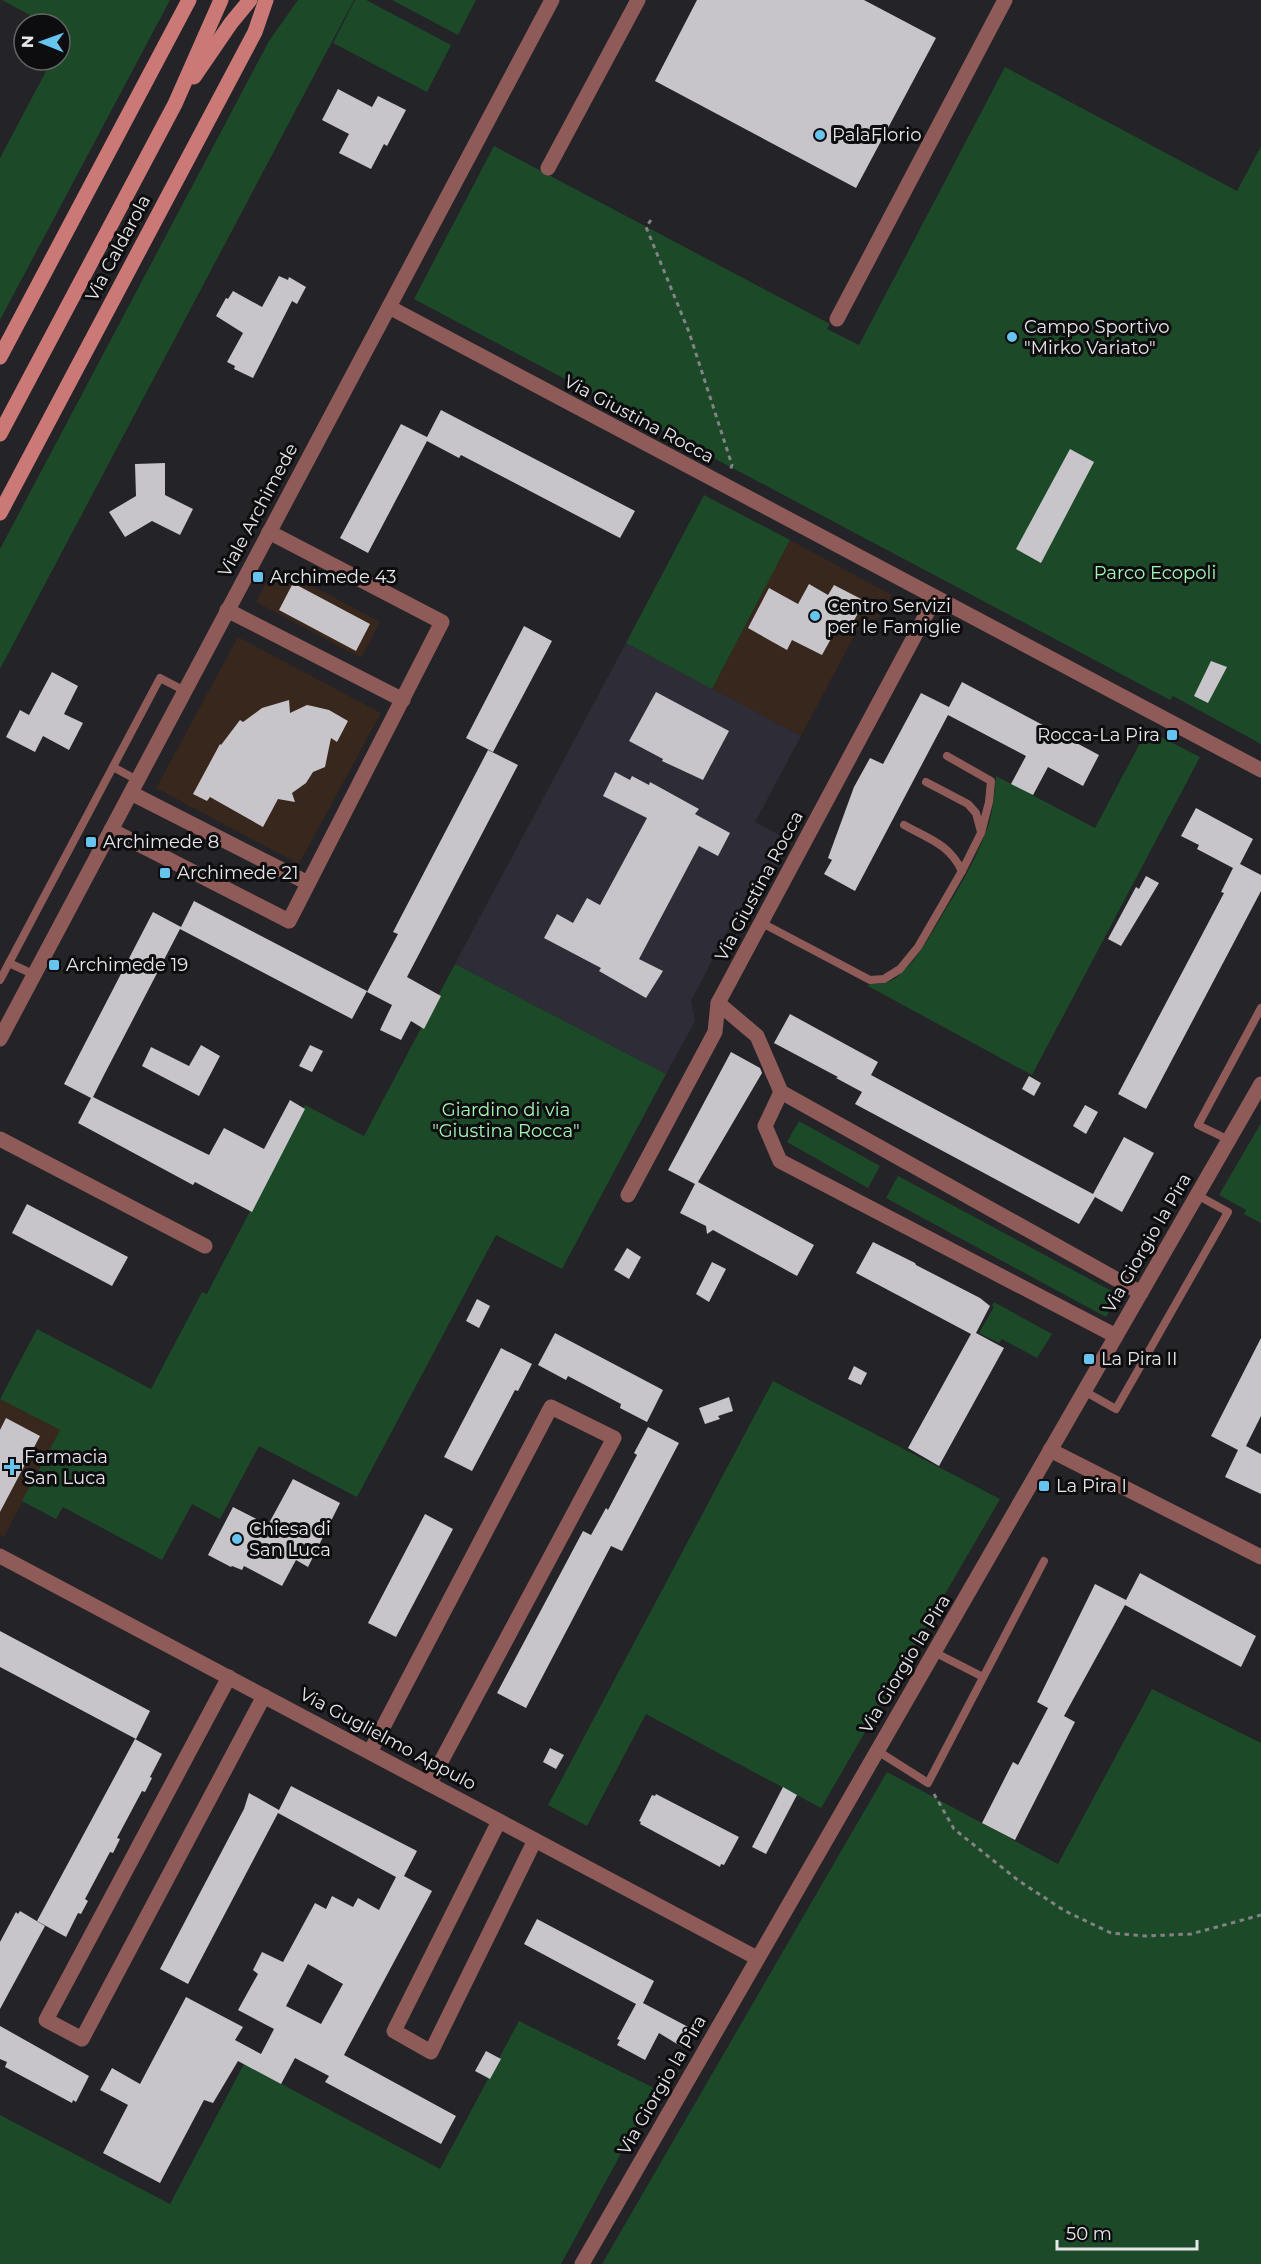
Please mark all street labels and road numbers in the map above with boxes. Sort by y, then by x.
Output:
street label: Via Caldarola [81,191,155,305]
street label: Via Giustina Rocca [560,370,718,468]
street label: Viale Archimede [214,439,303,581]
street label: Via Giustina Rocca [710,807,808,965]
street label: Via Giorgio la Pira [1098,1169,1196,1317]
street label: Via Giorgio la Pira [855,1591,955,1737]
street label: Via Guglielmo Appulo [296,1683,480,1795]
street label: Via Giorgio la Pira [613,2011,711,2159]

